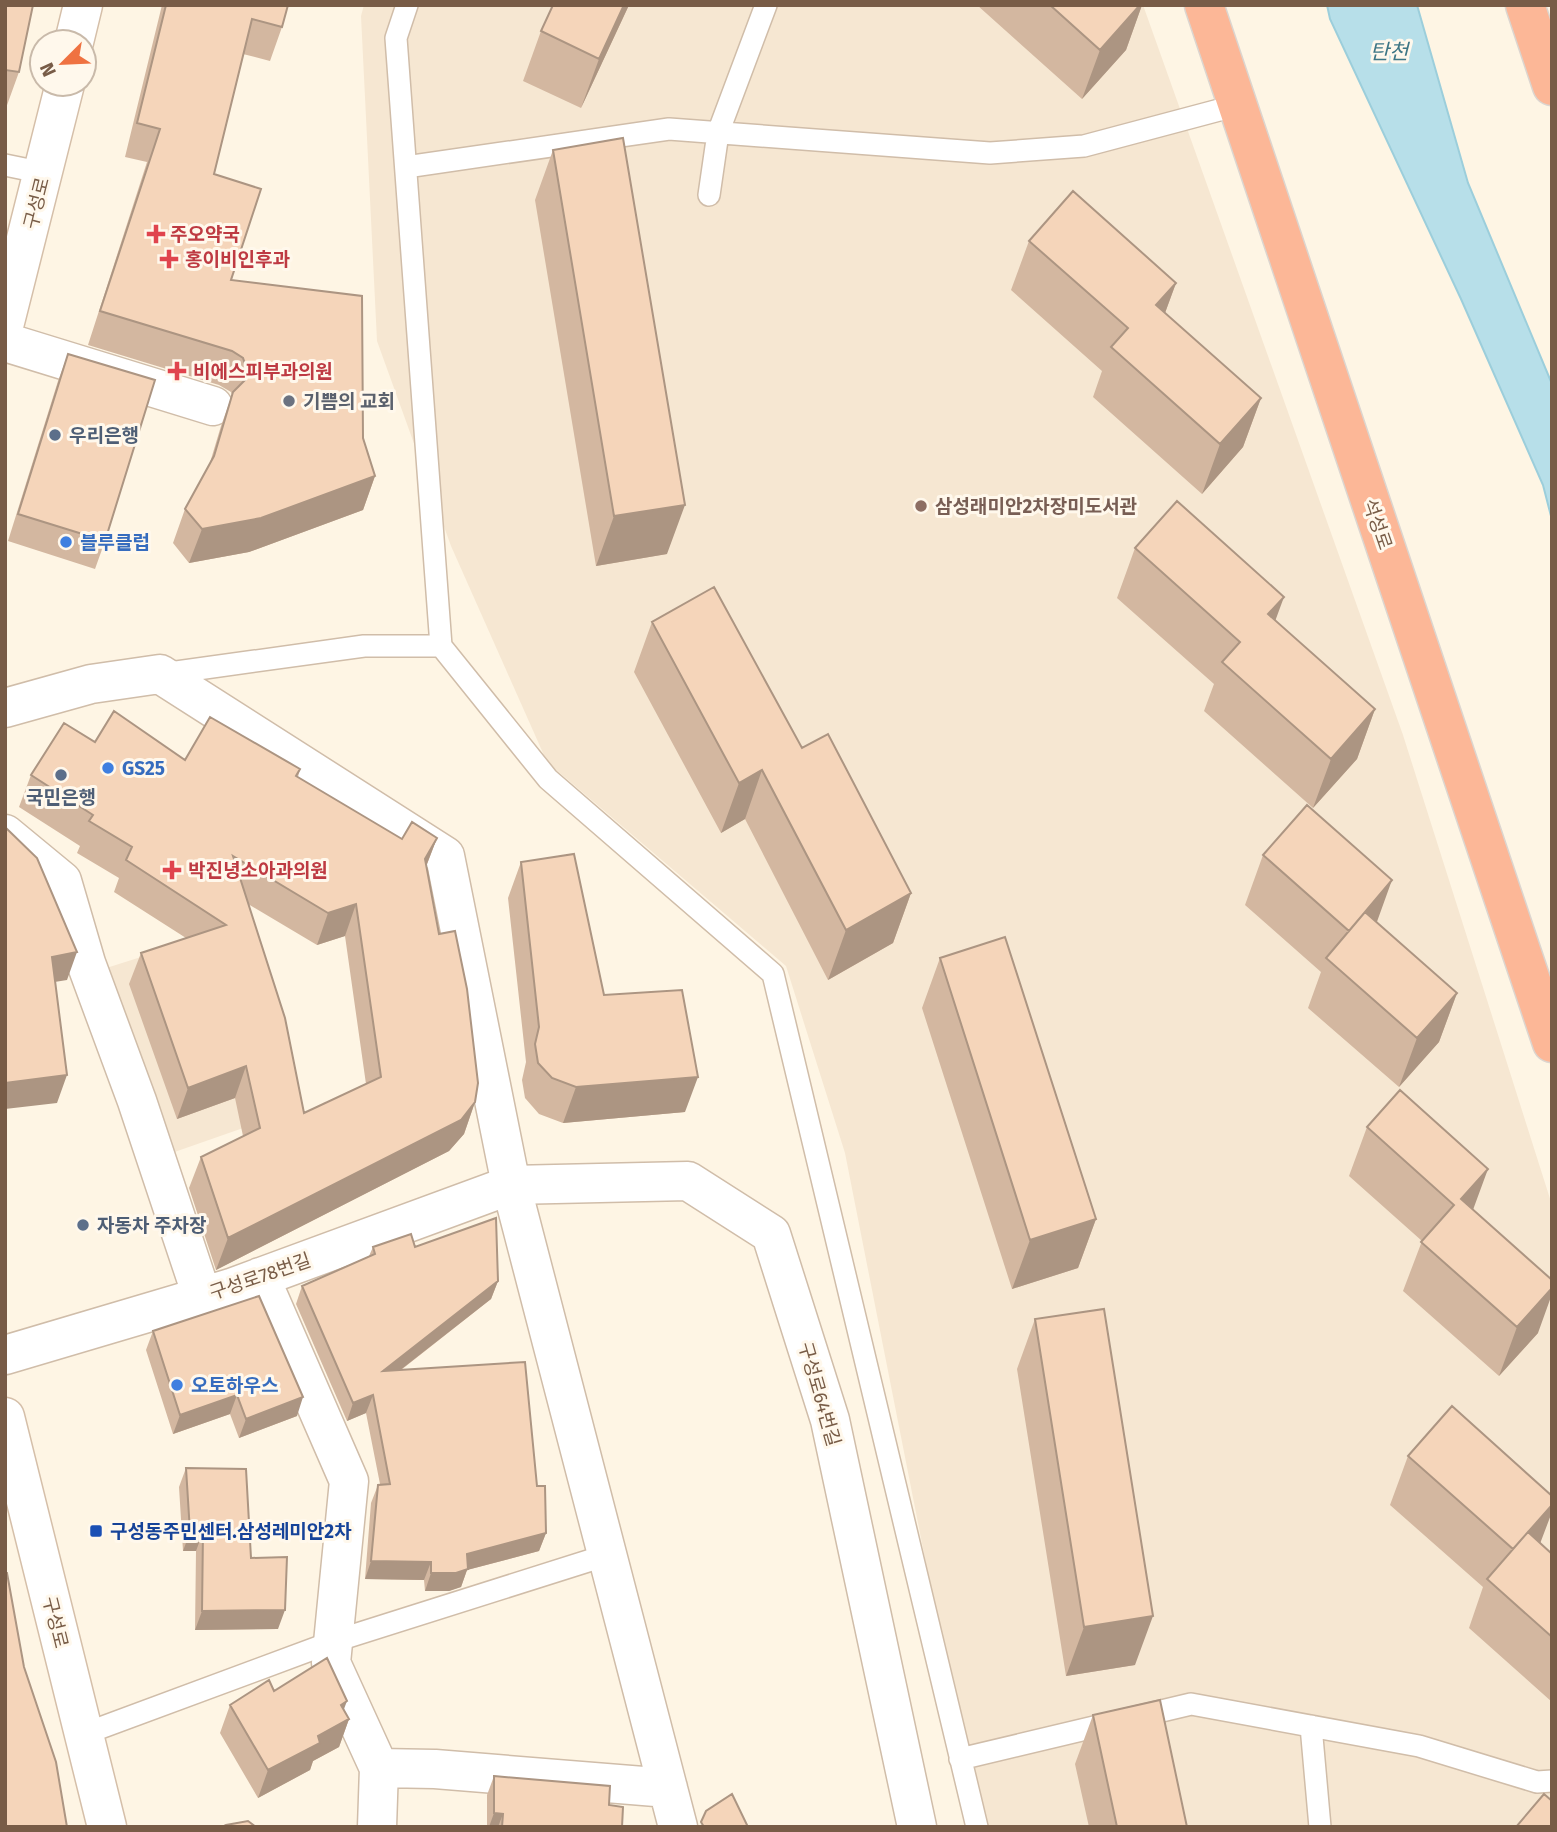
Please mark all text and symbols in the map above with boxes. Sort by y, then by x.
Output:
north arrow [28,28,98,98]
water label: 탄천 [1370,39,1411,65]
text: N [35,59,61,80]
street label: 구성로 [19,175,54,231]
place label: 주오약국 [170,223,240,246]
marker: 주오약국 [148,226,164,242]
place label: 홍이비인후과 [185,248,290,271]
marker: 홍이비인후과 [159,249,179,269]
place label: 비에스피부과의원 [193,360,333,383]
marker: 비에스피부과의원 [167,361,187,381]
place label: 기쁨의 교회 [303,390,395,413]
marker: 기쁨의 교회 [281,393,297,409]
place label: 우리은행 [69,424,139,447]
marker: 우리은행 [47,427,63,443]
place label: 삼성래미안2차장미도서관 [935,495,1138,518]
street label: 석성로 [1358,496,1397,553]
marker: 삼성래미안2차장미도서관 [913,498,929,514]
place label: 블루클럽 [80,531,150,554]
marker: 블루클럽 [58,534,74,550]
place label: GS25 [122,757,165,780]
marker: GS25 [100,760,116,776]
marker: 국민은행 [53,767,69,783]
place label: 국민은행 [26,786,96,809]
place label: 박진녕소아과의원 [188,859,328,882]
marker: 박진녕소아과의원 [162,860,182,880]
place label: 자동차 주차장 [97,1214,206,1237]
marker: 자동차 주차장 [75,1217,91,1233]
street label: 구성로78번길 [206,1248,314,1305]
street label: 구성로64번길 [794,1339,845,1449]
place label: 오토하우스 [191,1374,278,1397]
marker: 오토하우스 [169,1377,185,1393]
place label: 구성동주민센터.삼성레미안2차 [110,1520,352,1543]
marker: 구성동주민센터.삼성레미안2차 [88,1523,104,1539]
street label: 구성로 [38,1594,73,1650]

